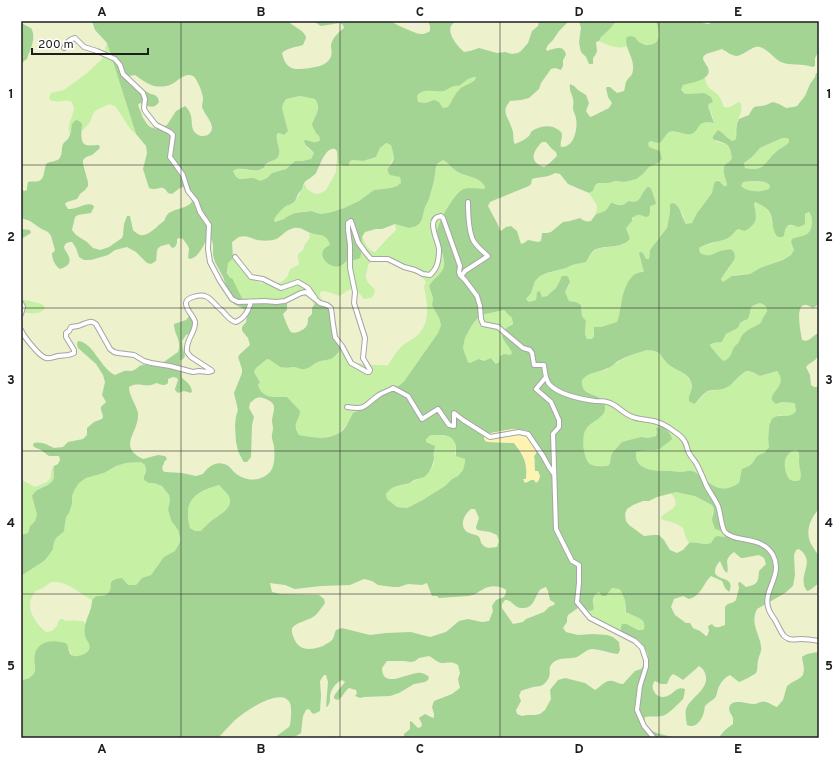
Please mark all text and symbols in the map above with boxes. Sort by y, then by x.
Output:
text: A [97,5,107,21]
text: B [257,5,266,21]
text: C [416,5,424,21]
text: D [574,5,584,21]
text: E [734,5,742,21]
scale bar [32,30,148,56]
text: 200 m [38,37,74,53]
text: 1 [8,87,14,103]
text: 1 [826,87,832,103]
text: 2 [7,230,15,246]
text: 2 [825,230,833,246]
text: 3 [7,373,15,389]
text: 3 [825,373,833,389]
text: 4 [7,516,15,532]
text: 4 [825,516,833,532]
text: 5 [7,659,15,675]
text: 5 [825,659,833,675]
text: A [97,742,107,758]
text: B [257,742,266,758]
text: C [416,742,424,758]
text: D [574,742,584,758]
text: E [734,742,742,758]

